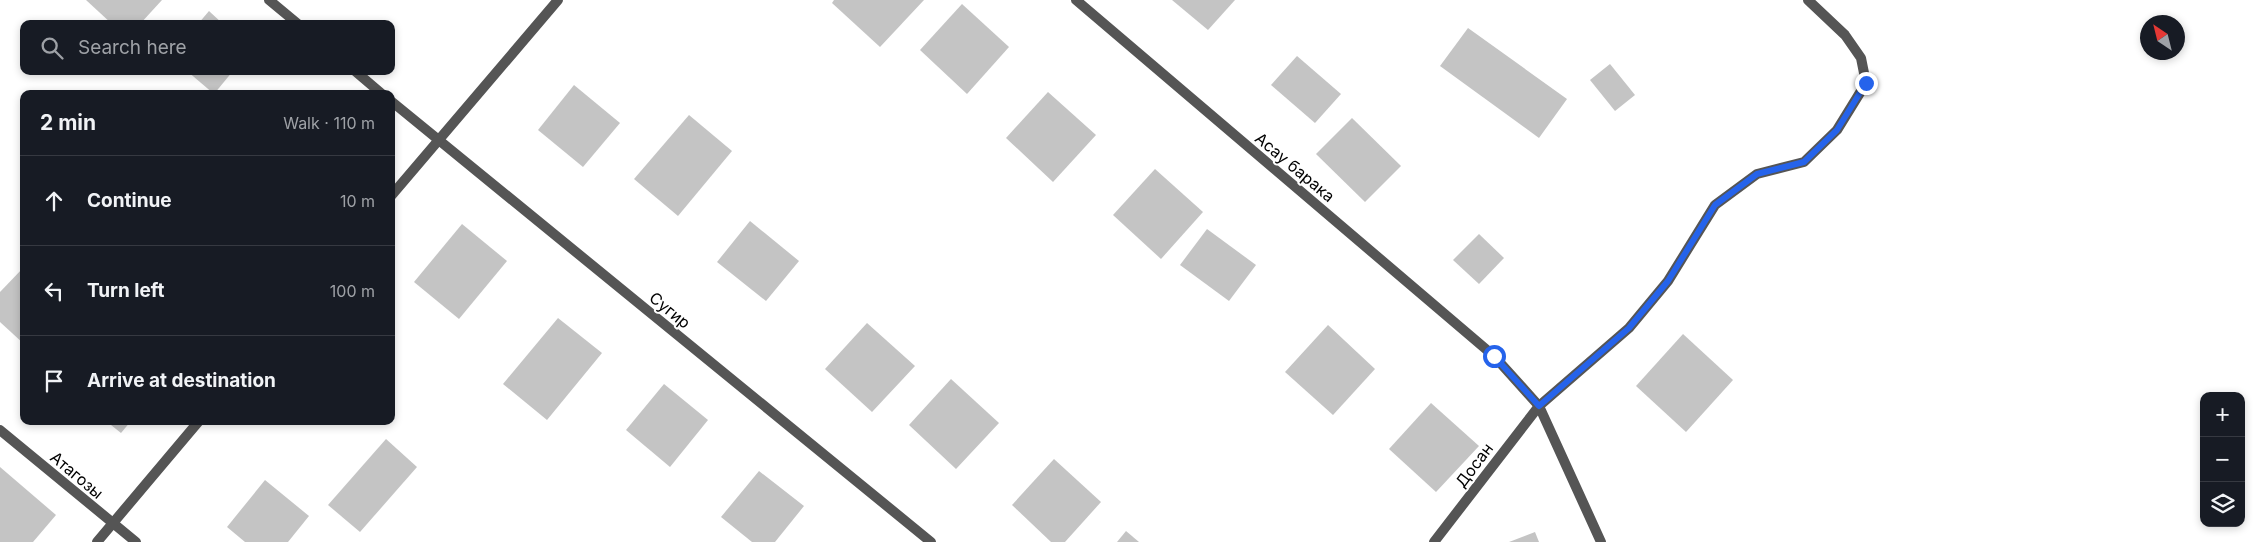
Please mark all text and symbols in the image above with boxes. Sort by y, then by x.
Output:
north arrow [2140,15,2185,60]
search box [20,20,395,75]
icon: search [38,34,66,62]
text: Search here [78,36,187,59]
route end [1855,72,1878,95]
text: 2 min [40,110,96,135]
text: Walk · 110 m [283,113,375,133]
street label: Асау барака [1251,128,1339,206]
icon: ahead [40,187,68,215]
text: Continue [87,189,172,212]
text: 10 m [340,191,375,211]
icon: left [40,277,68,305]
text: Turn left [87,279,165,302]
text: 100 m [330,281,375,301]
street label: Сугир [645,287,695,333]
route start [1483,345,1506,368]
icon: arrive [40,367,68,395]
text: Arrive at destination [87,369,276,392]
map controls [2200,392,2245,527]
button: + [2200,392,2245,437]
button: − [2200,437,2245,482]
street label: Досан [1451,439,1497,491]
street label: Атагозы [46,447,108,503]
button: layers [2200,482,2245,527]

